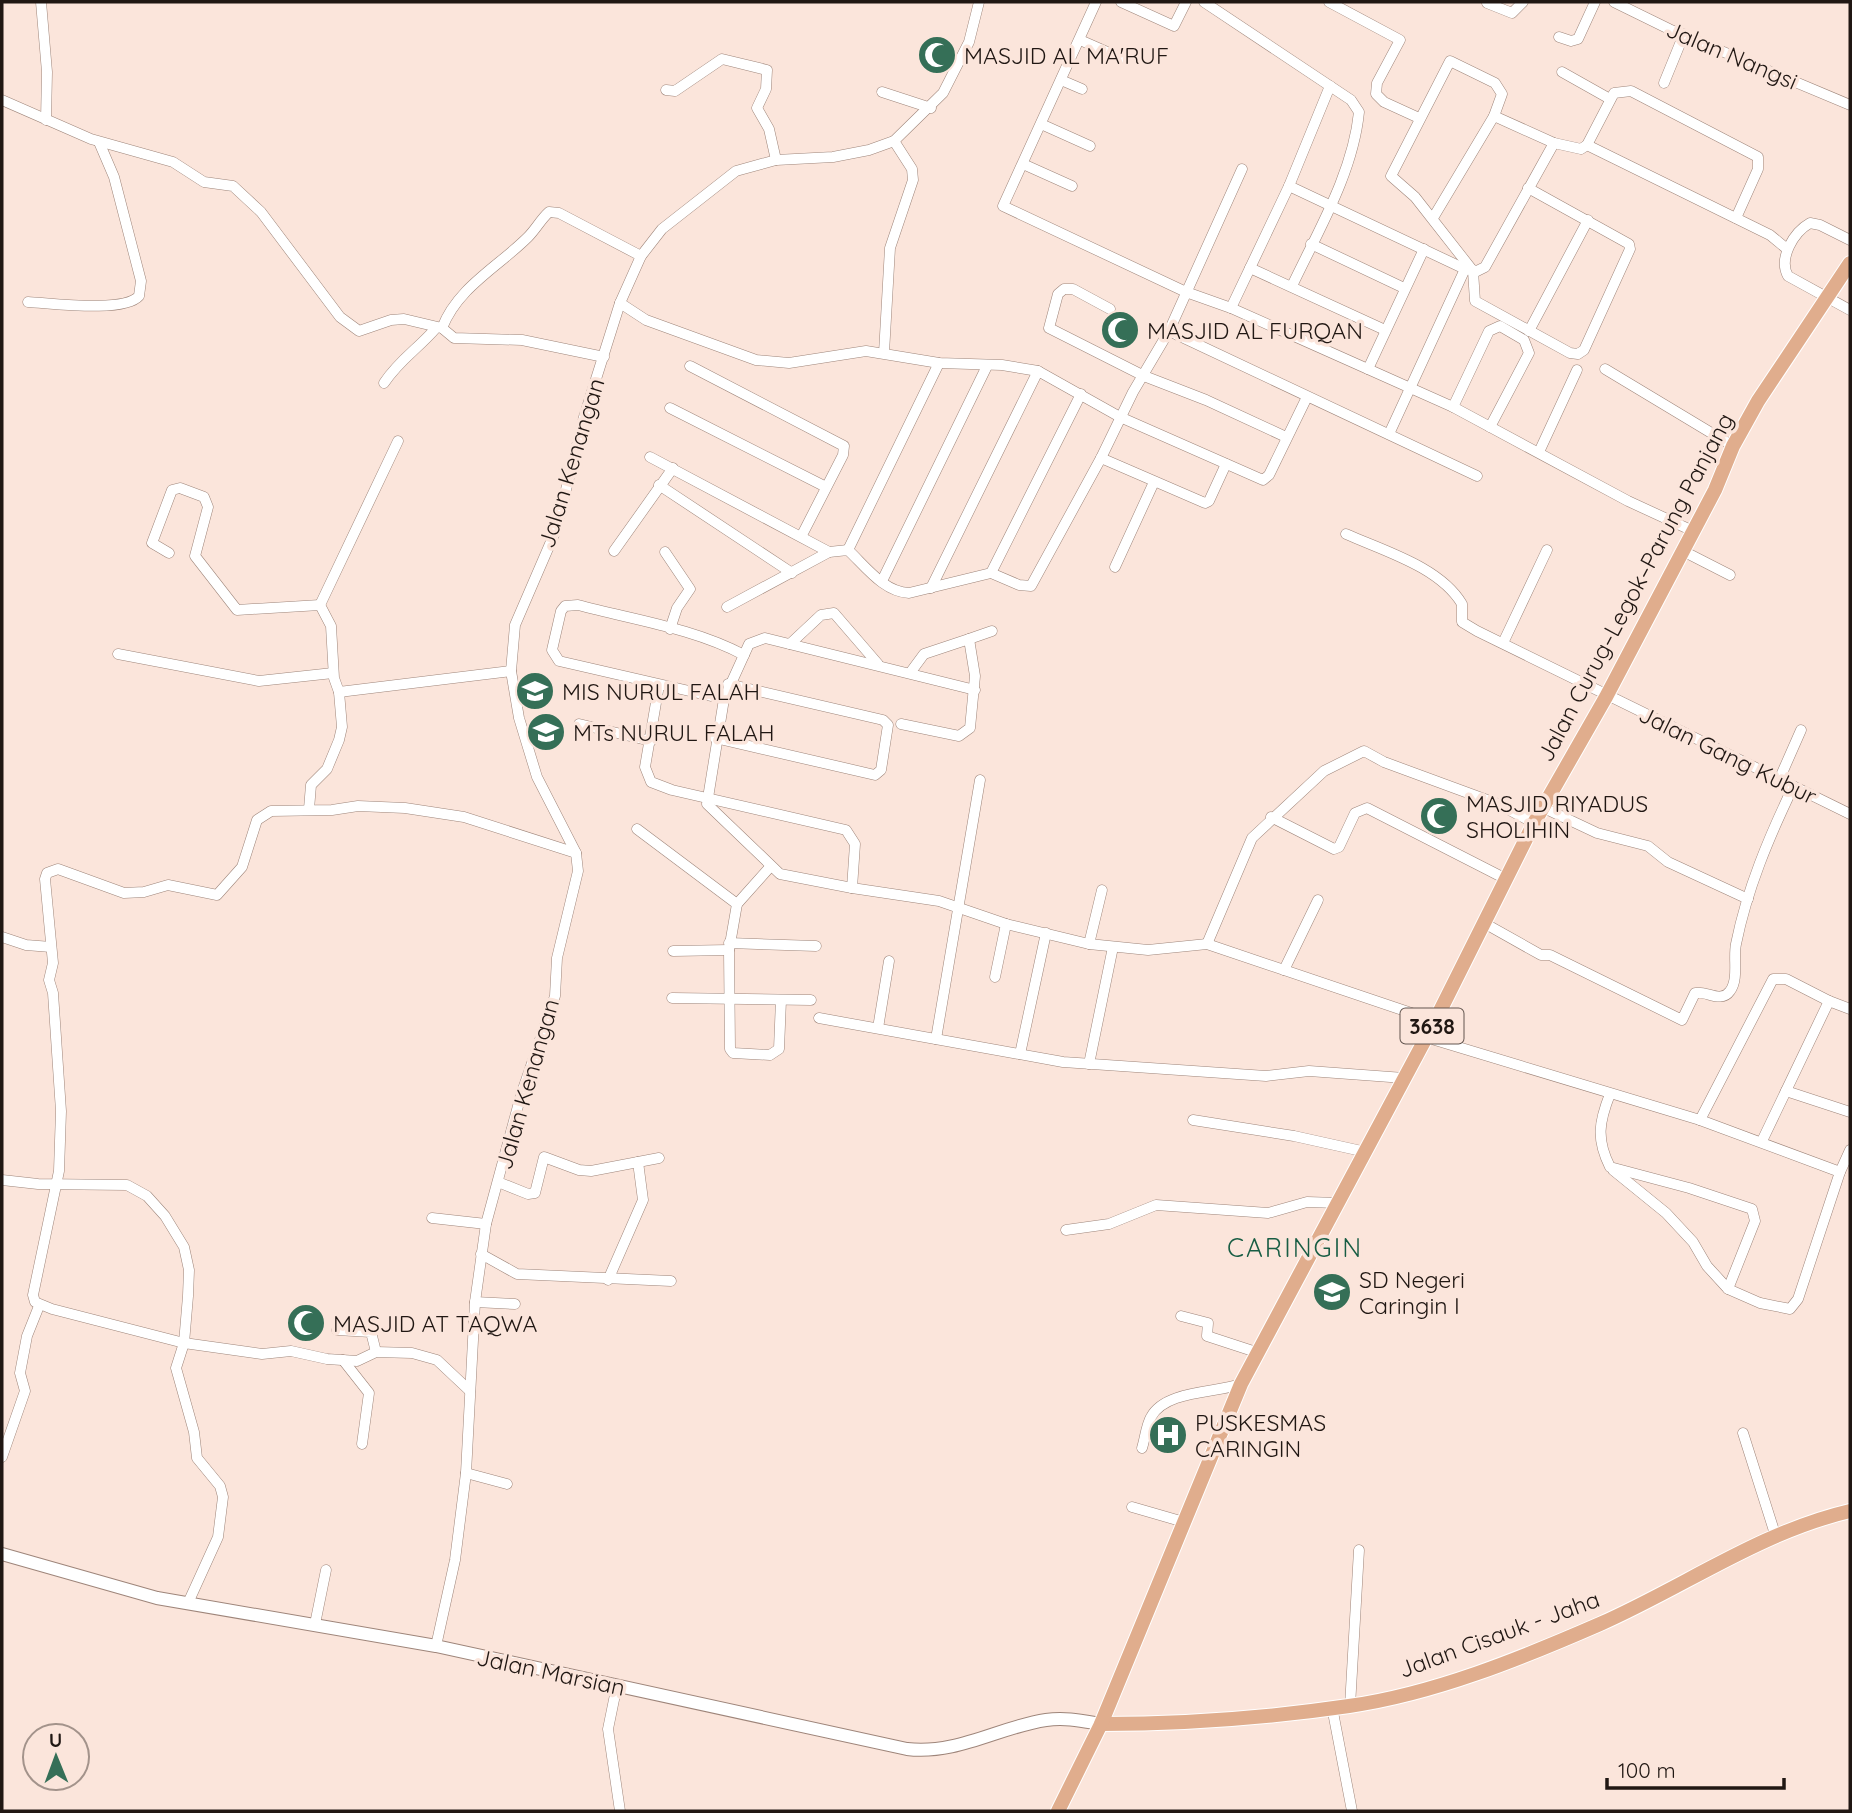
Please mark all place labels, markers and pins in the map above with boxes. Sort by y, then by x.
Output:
mosque icon: MASJID AL MA'RUF [916,34,958,76]
place label: MASJID AL MA'RUF [964,41,1169,70]
mosque icon: MASJID AL FURQAN [1099,309,1141,351]
place label: MASJID AL FURQAN [1147,316,1363,345]
school or university icon: MIS NURUL FALAH [514,670,556,712]
place label: MIS NURUL FALAH [562,677,760,706]
school or university icon: MTs NURUL FALAH [525,711,567,753]
place label: MTs NURUL FALAH [573,718,775,747]
place label: MASJID RIYADUS SHOLIHIN [1466,789,1648,844]
mosque icon: MASJID RIYADUS SHOLIHIN [1418,795,1460,837]
place label: SD Negeri Caringin I [1359,1265,1465,1320]
school or university icon: SD Negeri Caringin I [1311,1271,1353,1313]
mosque icon: MASJID AT TAQWA [285,1302,327,1344]
place label: MASJID AT TAQWA [333,1309,537,1338]
place label: PUSKESMAS CARINGIN [1195,1408,1326,1463]
hospital icon: PUSKESMAS CARINGIN [1147,1414,1189,1456]

